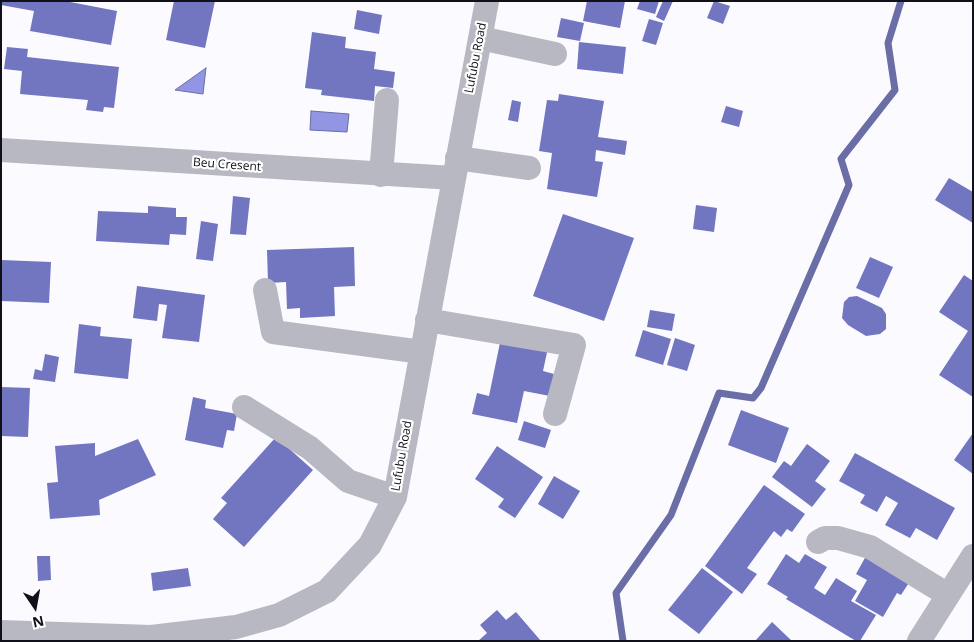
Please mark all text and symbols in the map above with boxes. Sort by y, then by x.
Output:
street label: Lufubu Road [462,22,490,94]
street label: Beu Cresent [192,155,262,175]
street label: Lufubu Road [389,420,415,492]
north arrow [10,582,60,632]
text: N [31,612,46,633]

